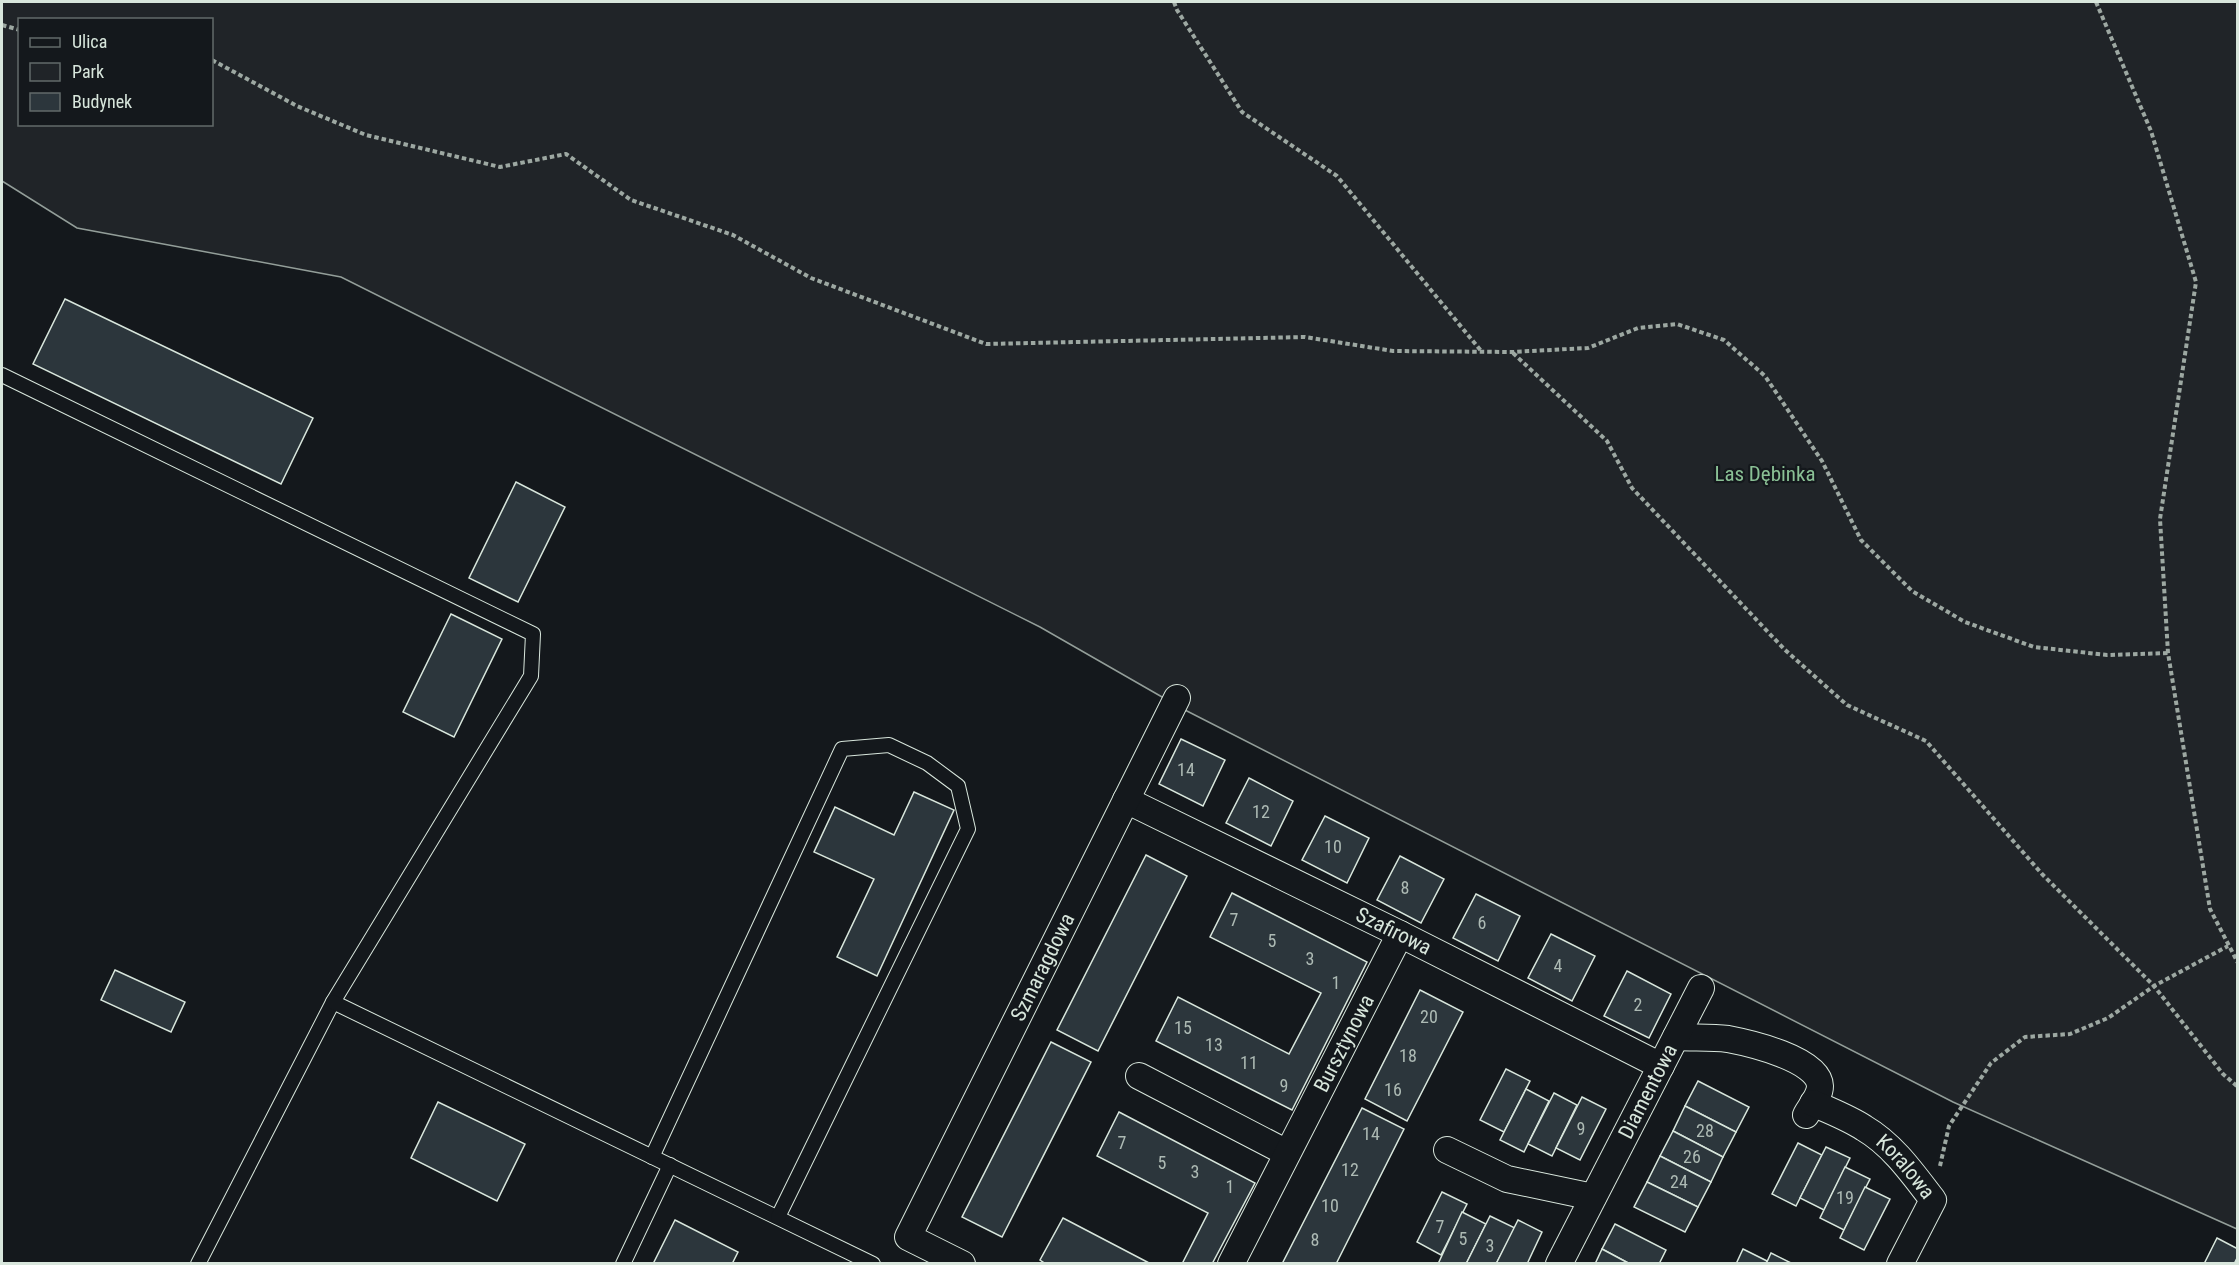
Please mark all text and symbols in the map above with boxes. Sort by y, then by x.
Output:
legend [18,18,213,126]
text: Ulica [72,31,107,52]
text: Park [72,61,104,82]
text: Budynek [72,91,132,112]
park label: Las Dębinka [1714,462,1816,486]
house number: 14 [1177,759,1195,780]
house number: 12 [1252,801,1270,822]
house number: 10 [1324,836,1342,857]
house number: 8 [1401,877,1409,898]
street label: Szafirowa [1352,902,1435,960]
street label: Szmaragdowa [1006,909,1080,1025]
house number: 7 [1230,909,1239,930]
house number: 6 [1478,912,1486,933]
house number: 5 [1268,930,1277,951]
house number: 3 [1306,948,1314,969]
house number: 4 [1554,955,1563,976]
house number: 1 [1332,972,1340,993]
street label: Bursztynowa [1309,991,1379,1096]
house number: 2 [1634,994,1643,1015]
house number: 20 [1420,1006,1438,1027]
house number: 15 [1174,1017,1192,1038]
house number: 13 [1205,1034,1223,1055]
street label: Diamentowa [1614,1040,1682,1143]
house number: 18 [1399,1045,1417,1066]
house number: 11 [1240,1052,1258,1073]
house number: 9 [1280,1075,1288,1096]
house number: 16 [1384,1079,1402,1100]
house number: 9 [1577,1118,1585,1139]
house number: 28 [1696,1120,1714,1141]
house number: 14 [1362,1123,1380,1144]
street label: Koralowa [1872,1130,1940,1204]
house number: 7 [1118,1132,1127,1153]
house number: 26 [1683,1146,1701,1167]
house number: 5 [1158,1152,1167,1173]
house number: 12 [1341,1159,1359,1180]
house number: 3 [1191,1161,1199,1182]
house number: 24 [1670,1171,1688,1192]
house number: 1 [1226,1176,1234,1197]
house number: 19 [1836,1187,1854,1208]
house number: 10 [1321,1195,1339,1216]
house number: 7 [1436,1216,1445,1237]
house number: 5 [1459,1228,1468,1249]
house number: 8 [1311,1229,1319,1250]
house number: 3 [1486,1235,1494,1256]

